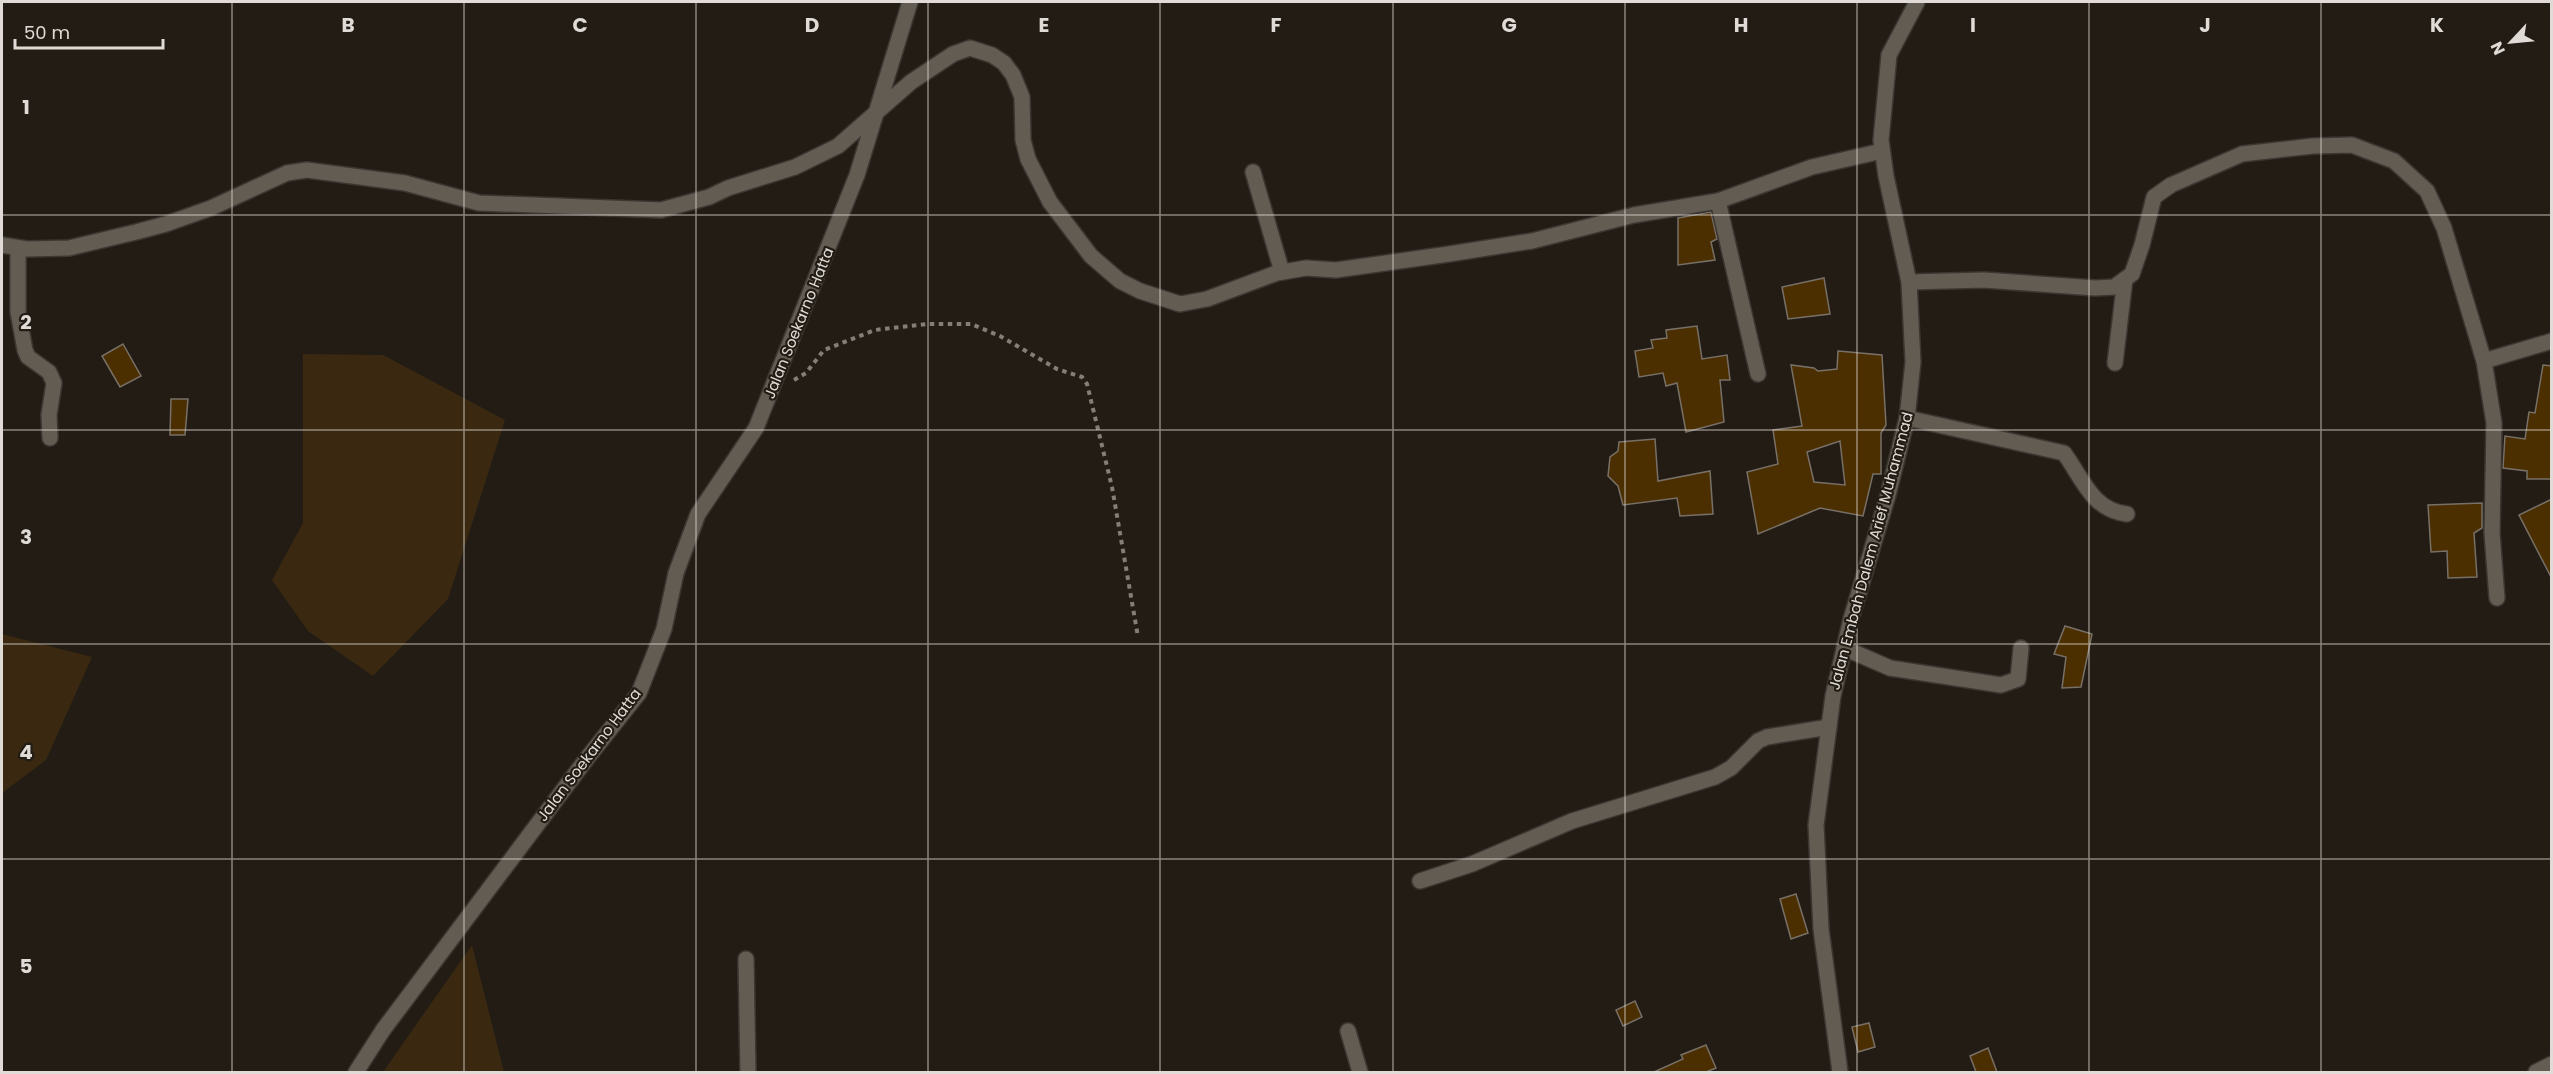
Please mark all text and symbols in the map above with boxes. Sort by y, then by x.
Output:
text: B [341,11,355,39]
text: C [572,11,588,39]
text: D [805,11,819,39]
text: E [1039,11,1049,39]
text: F [1271,11,1282,39]
text: G [1501,11,1517,39]
text: H [1734,11,1748,39]
text: I [1970,11,1976,39]
text: J [2199,11,2211,39]
text: K [2430,11,2444,39]
scale bar [15,12,164,50]
north arrow [2481,12,2541,72]
text: 50 m [24,20,70,45]
text: N [2485,38,2511,59]
text: 1 [22,93,30,121]
street label: Jalan Soekarno Hatta [759,244,839,402]
text: 2 [20,308,32,336]
street label: Jalan Embah Dalem Arief Muhammad [1823,410,1918,692]
text: 3 [20,523,32,551]
street label: Jalan Soekarno Hatta [532,684,646,826]
text: 4 [19,738,33,766]
text: 5 [20,952,33,980]

